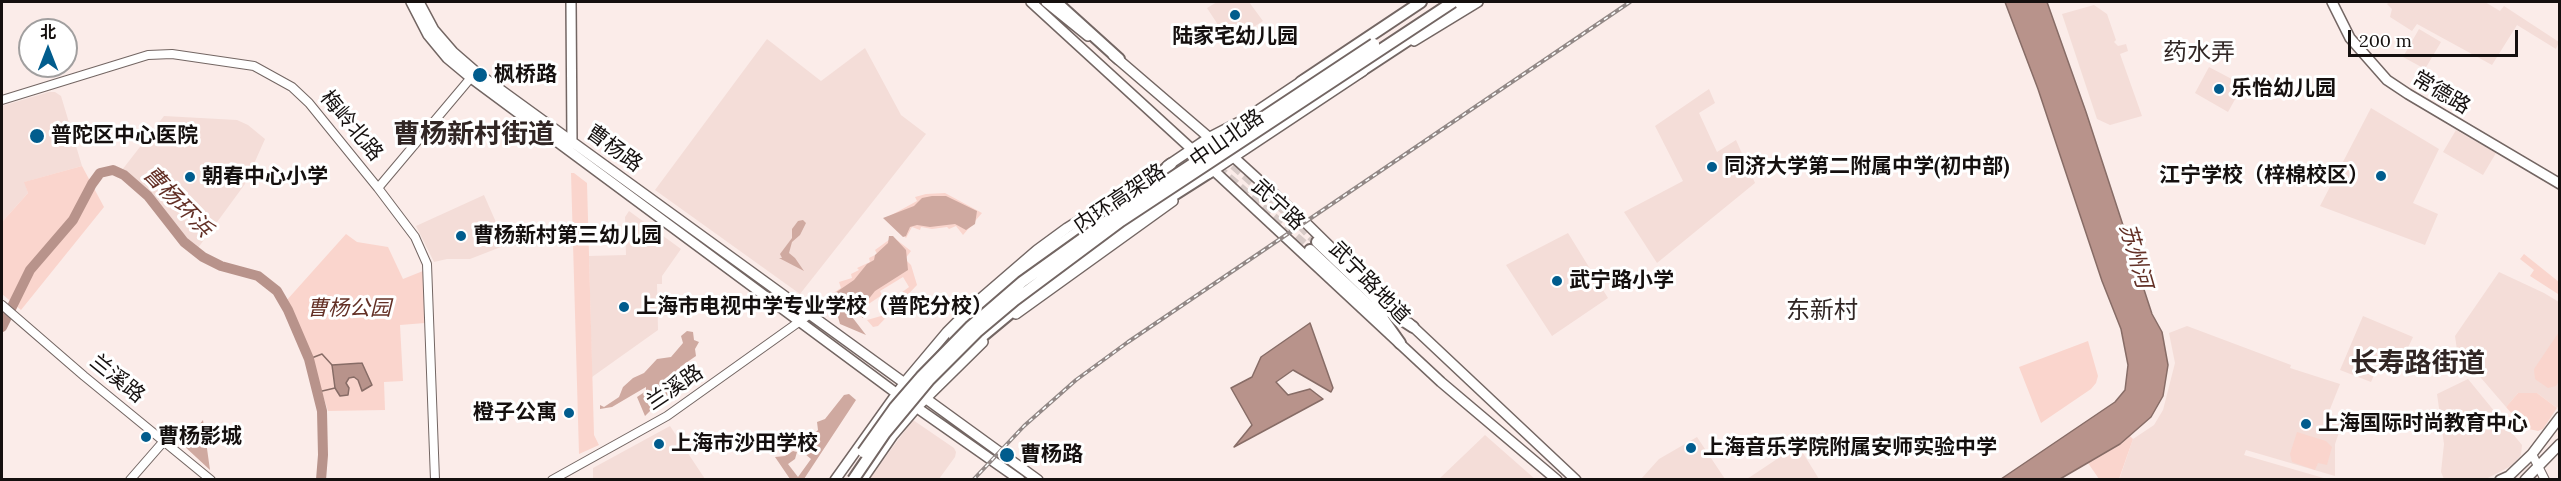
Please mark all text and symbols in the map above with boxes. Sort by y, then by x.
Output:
marker: 陆家宅幼儿园 [1228,8,1242,22]
north arrow [18,18,78,78]
scale bar [2351,18,2520,56]
text: 北 [40,22,56,42]
place label: 陆家宅幼儿园 [1172,24,1298,50]
text: 200 m [2359,29,2412,52]
district label: 药水弄 [2163,39,2235,67]
place label: 枫桥路 [494,62,557,88]
marker: 枫桥路 [471,66,489,84]
street label: 常德路 [2408,66,2474,120]
place label: 乐怡幼儿园 [2231,76,2336,102]
marker: 乐怡幼儿园 [2212,82,2226,96]
street label: 梅岭北路 [314,86,388,166]
street label: 中山北路 [1185,105,1269,173]
district label: 曹杨新村街道 [393,119,555,151]
street label: 曹杨路 [581,120,647,178]
place label: 普陀区中心医院 [51,123,198,149]
marker: 普陀区中心医院 [28,127,46,145]
place label: 同济大学第二附属中学(初中部) [1724,154,2009,180]
street label: 内环高架路 [1069,159,1171,239]
marker: 同济大学第二附属中学(初中部) [1705,160,1719,174]
water label: 曹杨环浜 [137,161,217,243]
place label: 江宁学校（梓棉校区） [2159,163,2369,189]
place label: 朝春中心小学 [202,164,328,190]
marker: 江宁学校（梓棉校区） [2374,169,2388,183]
marker: 朝春中心小学 [183,170,197,184]
street label: 武宁路 [1246,174,1310,236]
water label: 苏州河 [2113,221,2157,291]
place label: 曹杨新村第三幼儿园 [473,223,662,249]
marker: 曹杨新村第三幼儿园 [454,229,468,243]
street label: 武宁路地道 [1323,236,1415,330]
place label: 武宁路小学 [1569,268,1674,294]
marker: 武宁路小学 [1550,274,1564,288]
place label: 上海市电视中学专业学校（普陀分校） [636,294,993,320]
park label: 曹杨公园 [307,296,391,322]
district label: 东新村 [1786,297,1858,325]
marker: 上海市电视中学专业学校（普陀分校） [617,300,631,314]
district label: 长寿路街道 [2351,348,2485,380]
street label: 兰溪路 [85,349,149,409]
street label: 兰溪路 [642,360,708,416]
place label: 橙子公寓 [473,400,557,426]
marker: 橙子公寓 [562,406,576,420]
place label: 上海国际时尚教育中心 [2318,411,2528,437]
marker: 上海国际时尚教育中心 [2299,417,2313,431]
place label: 曹杨影城 [158,424,242,450]
marker: 曹杨影城 [139,430,153,444]
place label: 上海市沙田学校 [671,431,818,457]
place label: 上海音乐学院附属安师实验中学 [1703,435,1997,461]
marker: 上海市沙田学校 [652,437,666,451]
marker: 上海音乐学院附属安师实验中学 [1684,441,1698,455]
place label: 曹杨路 [1020,442,1083,468]
marker: 曹杨路 [998,446,1016,464]

